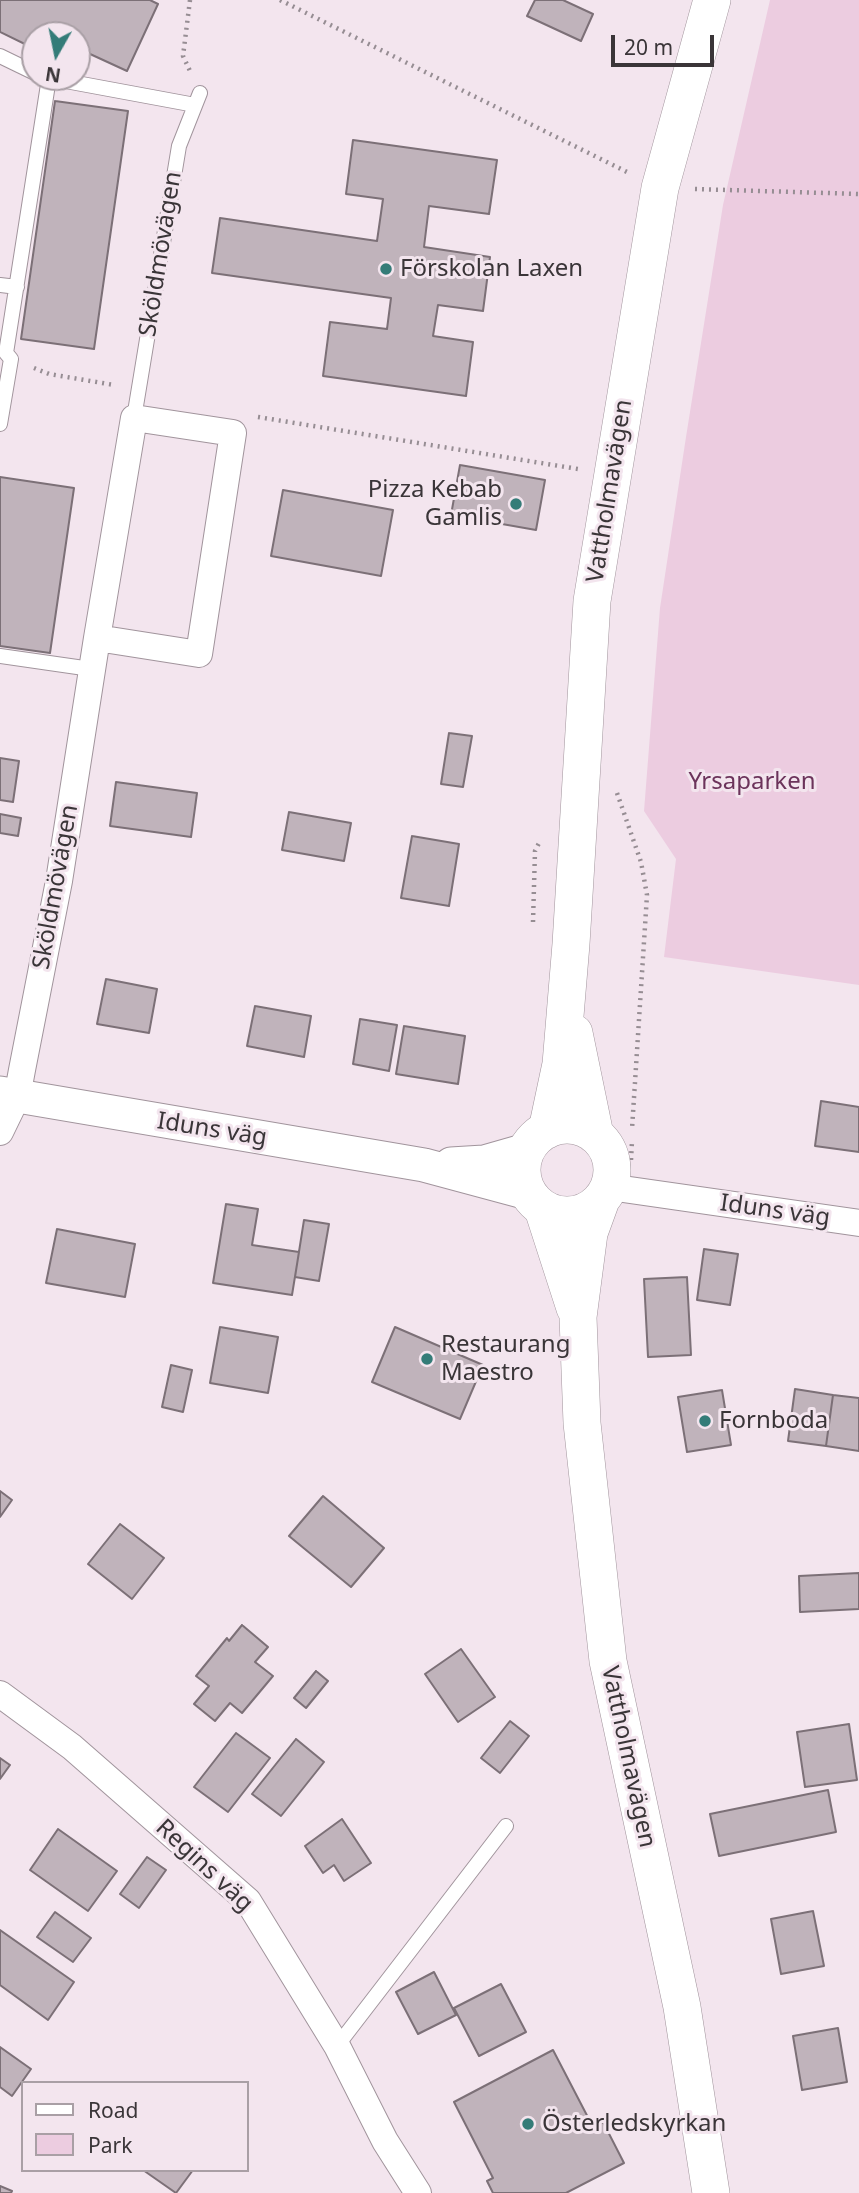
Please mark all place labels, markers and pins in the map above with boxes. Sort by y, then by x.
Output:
place label: Förskolan Laxen [400,255,583,283]
marker: Förskolan Laxen [378,261,394,277]
place label: Pizza Kebab Gamlis [368,476,502,532]
marker: Pizza Kebab Gamlis [508,496,524,512]
place label: Restaurang Maestro [441,1331,570,1387]
marker: Restaurang Maestro [419,1351,435,1367]
place label: Fornboda [719,1407,828,1435]
marker: Fornboda [697,1413,713,1429]
place label: Österledskyrkan [542,2110,726,2138]
marker: Österledskyrkan [520,2116,536,2132]

